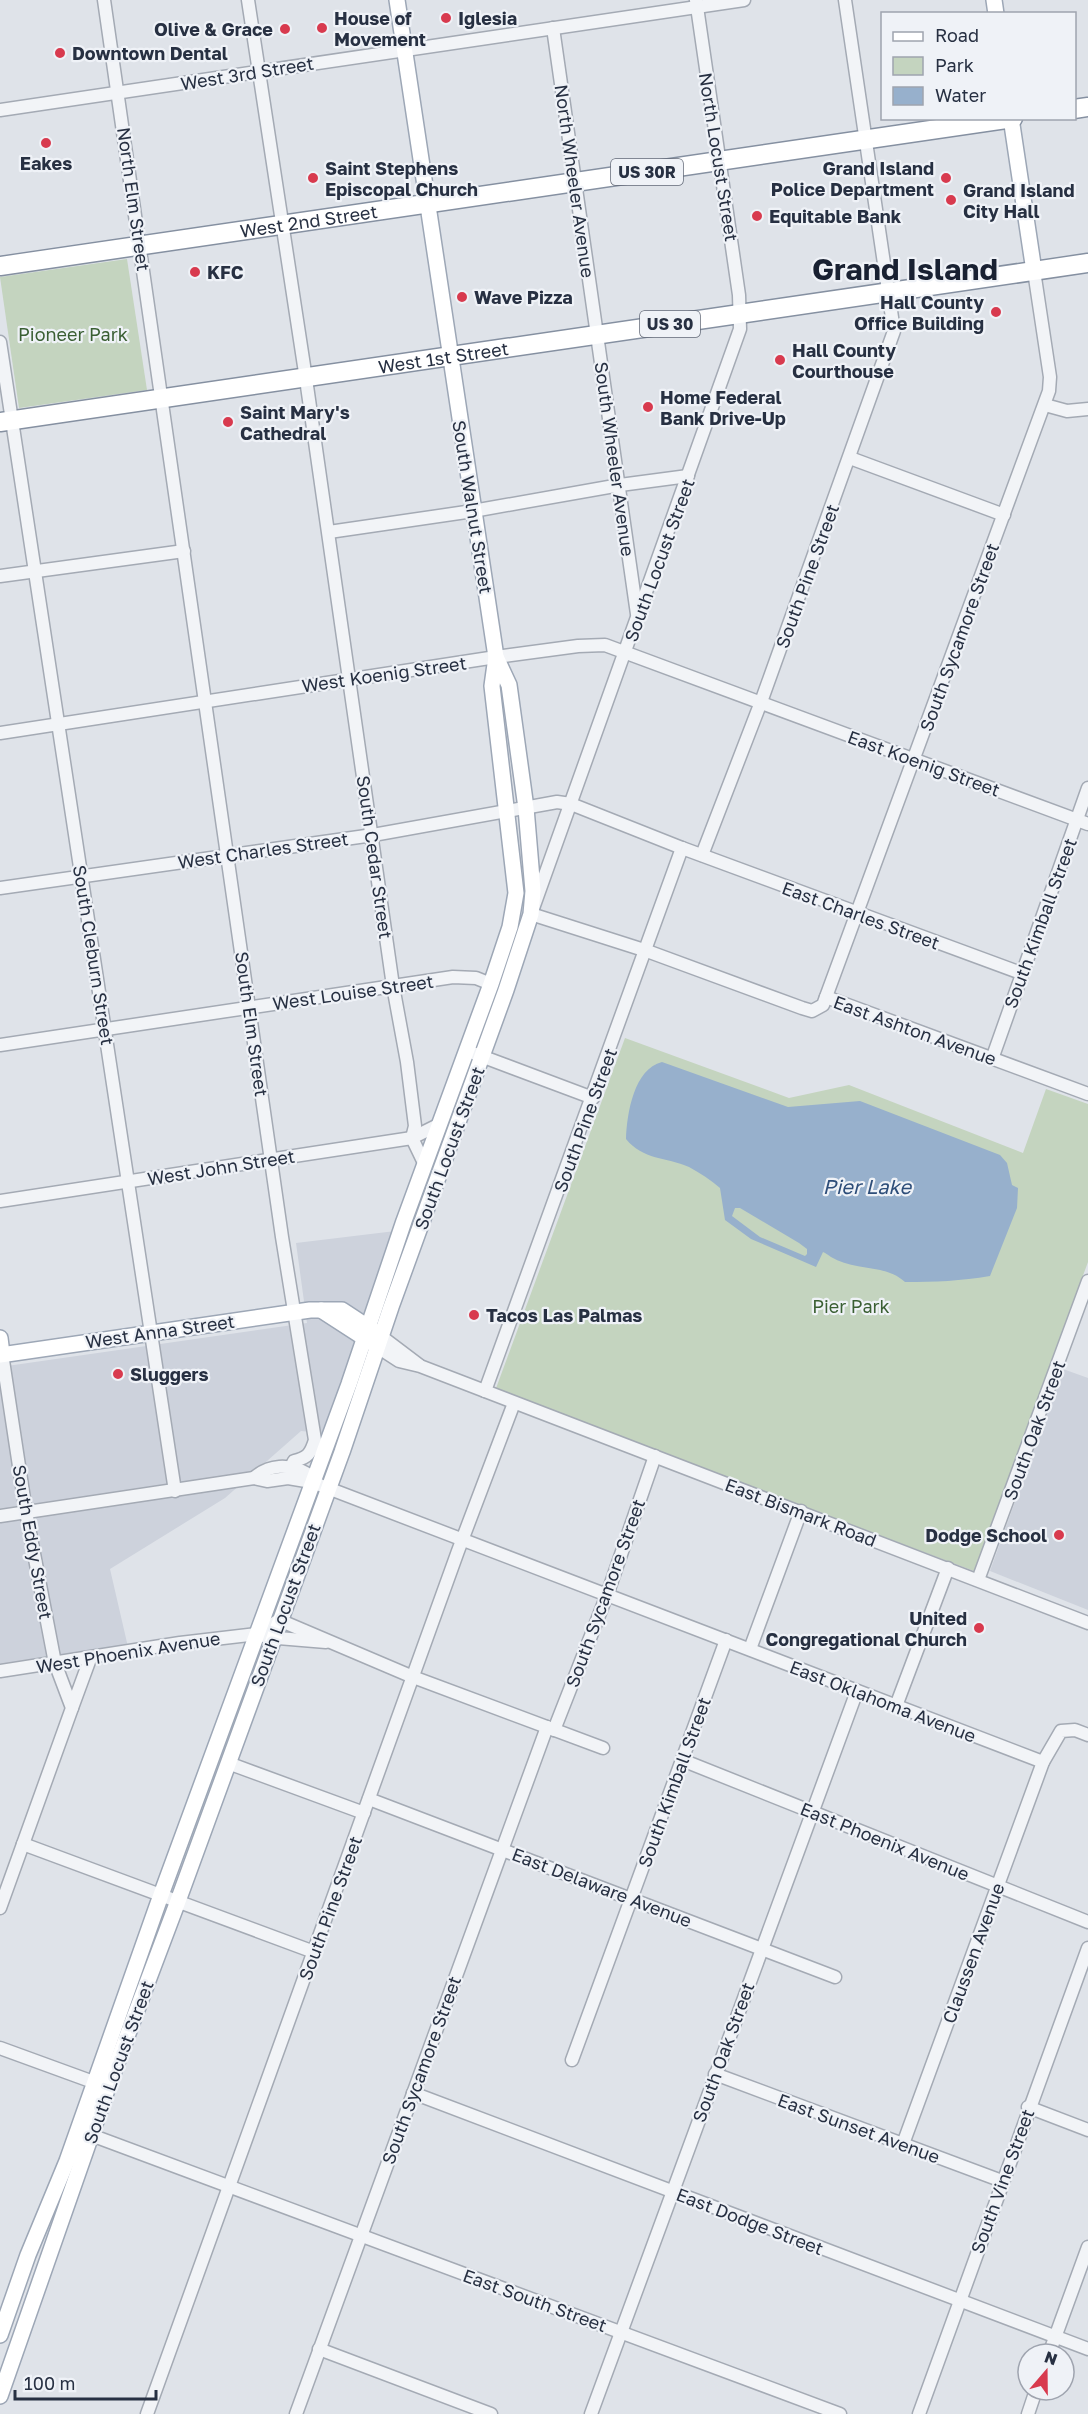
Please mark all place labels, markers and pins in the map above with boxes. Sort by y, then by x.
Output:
place label: House of Movement [334,7,426,50]
place label: Iglesia [458,7,517,29]
marker: Iglesia [439,11,453,25]
place label: Olive & Grace [154,18,273,40]
marker: House of Movement [315,21,329,35]
marker: Olive & Grace [278,22,292,36]
place label: Downtown Dental [72,42,228,64]
marker: Downtown Dental [53,46,67,60]
marker: Eakes [39,136,53,150]
place label: Eakes [20,152,72,174]
place label: Saint Stephens Episcopal Church [325,157,478,200]
place label: Grand Island Police Department [771,157,934,200]
marker: Saint Stephens Episcopal Church [306,171,320,185]
marker: Grand Island Police Department [939,171,953,185]
place label: Grand Island City Hall [963,179,1075,222]
marker: Grand Island City Hall [944,193,958,207]
place label: Equitable Bank [769,205,902,227]
marker: Equitable Bank [750,209,764,223]
place label: KFC [207,261,244,283]
marker: KFC [188,265,202,279]
place label: Wave Pizza [474,286,573,308]
marker: Wave Pizza [455,290,469,304]
place label: Hall County Office Building [854,291,984,334]
marker: Hall County Office Building [989,305,1003,319]
place label: Hall County Courthouse [792,339,896,382]
marker: Hall County Courthouse [773,353,787,367]
place label: Home Federal Bank Drive-Up [660,386,786,429]
marker: Home Federal Bank Drive-Up [641,400,655,414]
place label: Saint Mary's Cathedral [240,401,350,444]
marker: Saint Mary's Cathedral [221,415,235,429]
place label: Tacos Las Palmas [486,1304,642,1326]
marker: Tacos Las Palmas [467,1308,481,1322]
place label: Sluggers [130,1363,209,1385]
marker: Sluggers [111,1367,125,1381]
place label: Dodge School [925,1524,1047,1546]
marker: Dodge School [1052,1528,1066,1542]
place label: United Congregational Church [765,1607,967,1650]
marker: United Congregational Church [972,1621,986,1635]

